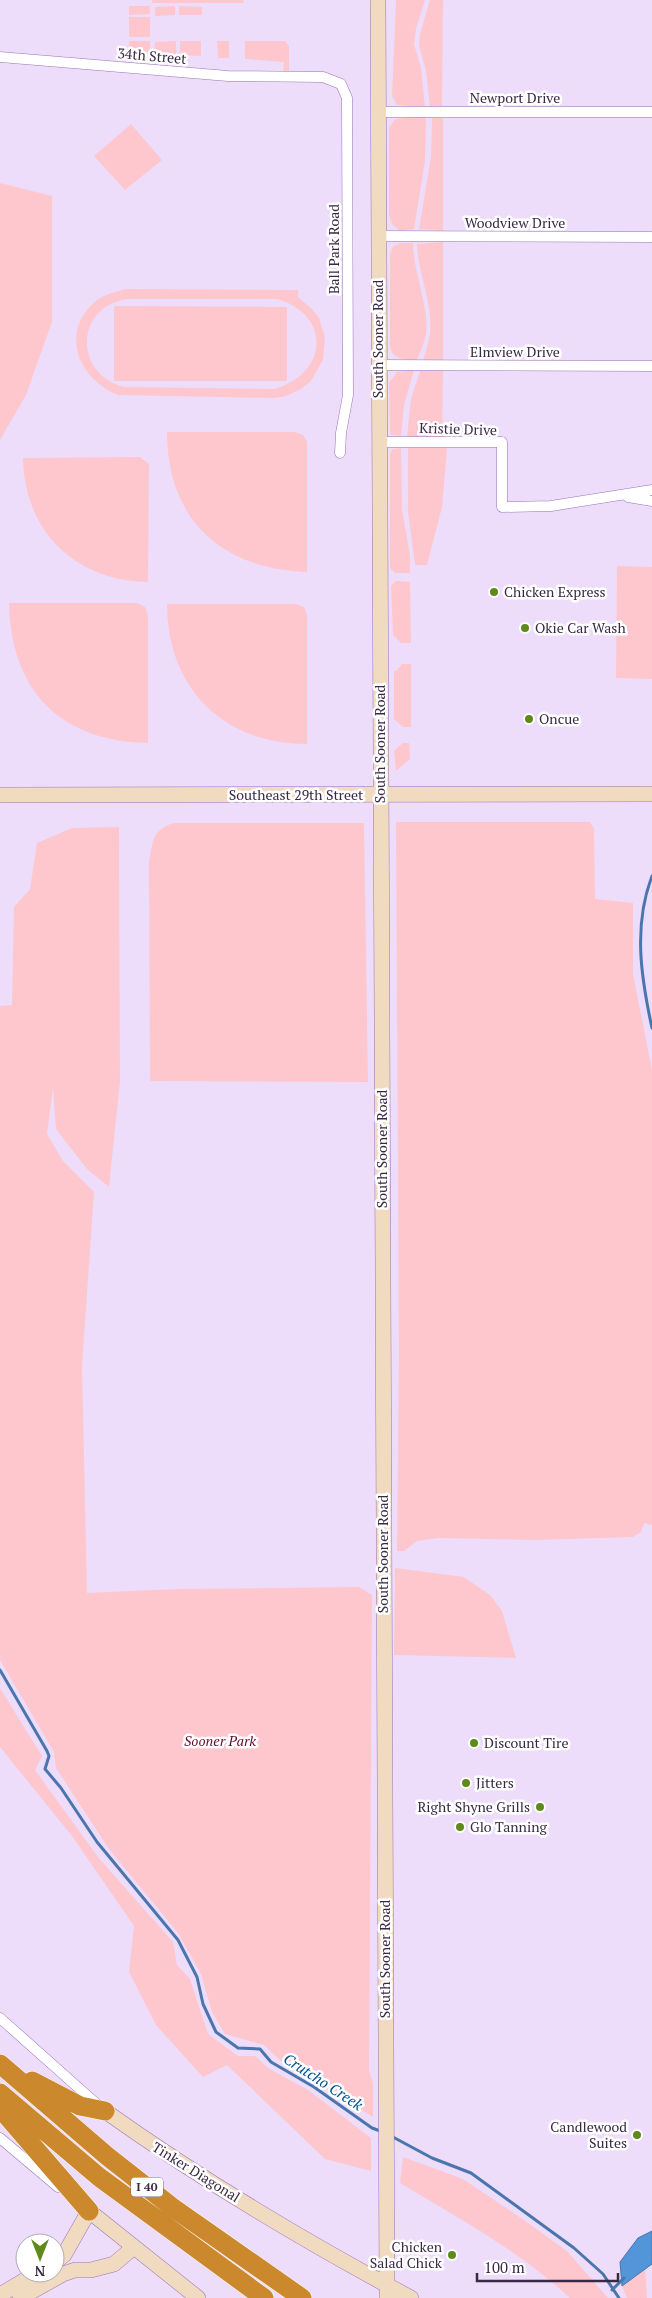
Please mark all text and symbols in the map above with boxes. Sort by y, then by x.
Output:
street label: 34th Street [117,43,188,68]
street label: Newport Drive [470,88,560,107]
street label: Ball Park Road [324,204,343,294]
street label: Woodview Drive [465,213,565,232]
street label: South Sooner Road [368,280,387,398]
street label: Elmview Drive [470,342,560,361]
street label: Kristie Drive [419,418,497,439]
place label: Chicken Express [504,582,606,601]
marker: Chicken Express [488,586,500,598]
place label: Okie Car Wash [535,618,626,637]
marker: Okie Car Wash [519,622,531,634]
street label: South Sooner Road [370,685,389,803]
place label: Oncue [539,709,579,728]
marker: Oncue [523,713,535,725]
street label: Southeast 29th Street [229,785,364,804]
street label: South Sooner Road [372,1090,391,1208]
street label: South Sooner Road [373,1495,392,1613]
park label: Sooner Park [184,1731,256,1750]
place label: Discount Tire [484,1733,568,1752]
marker: Discount Tire [468,1737,480,1749]
place label: Jitters [476,1773,514,1792]
marker: Jitters [460,1777,472,1789]
place label: Right Shyne Grills [417,1797,530,1816]
marker: Right Shyne Grills [534,1801,546,1813]
place label: Glo Tanning [470,1817,547,1836]
marker: Glo Tanning [454,1821,466,1833]
street label: South Sooner Road [375,1900,394,2018]
water label: Crutcho Creek [280,2048,368,2115]
place label: Candlewood Suites [550,2117,627,2152]
marker: Candlewood Suites [631,2129,643,2141]
street label: Tinker Diagonal [149,2137,244,2206]
road number: I 40 [131,2178,163,2196]
north arrow [15,2233,65,2283]
place label: Chicken Salad Chick [370,2237,443,2272]
marker: Chicken Salad Chick [446,2249,458,2261]
scale bar [477,2250,618,2282]
text: 100 m [484,2257,525,2277]
text: N [34,2262,45,2281]

